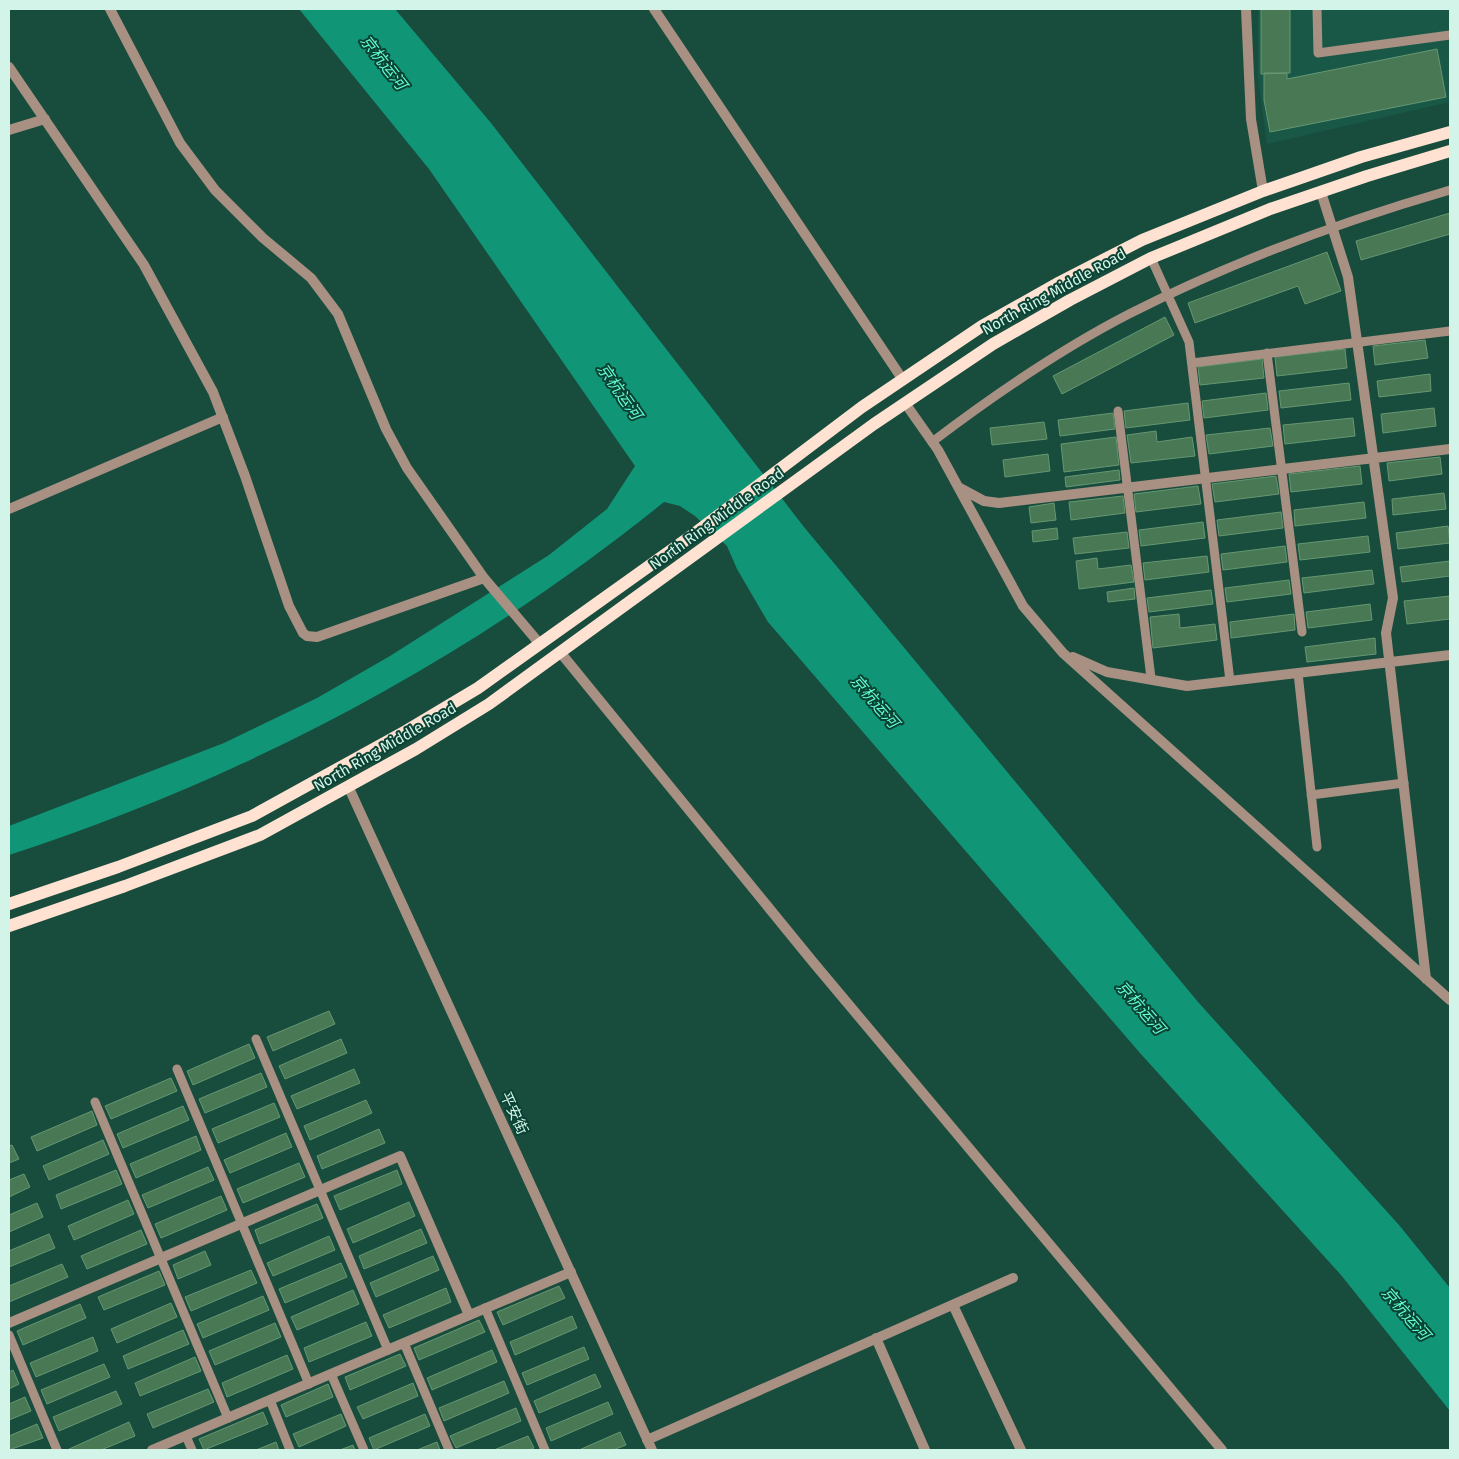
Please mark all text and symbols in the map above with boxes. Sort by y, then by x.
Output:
water label: 京杭运河 [356,31,413,96]
street label: North Ring Middle Road [979,245,1129,339]
water label: 京杭运河 [593,360,647,425]
street label: North Ring Middle Road [646,464,788,574]
water label: 京杭运河 [846,671,905,734]
street label: North Ring Middle Road [310,699,460,795]
water label: 京杭运河 [1112,977,1171,1040]
street label: 平安街 [496,1089,532,1137]
water label: 京杭运河 [1377,1283,1436,1346]

